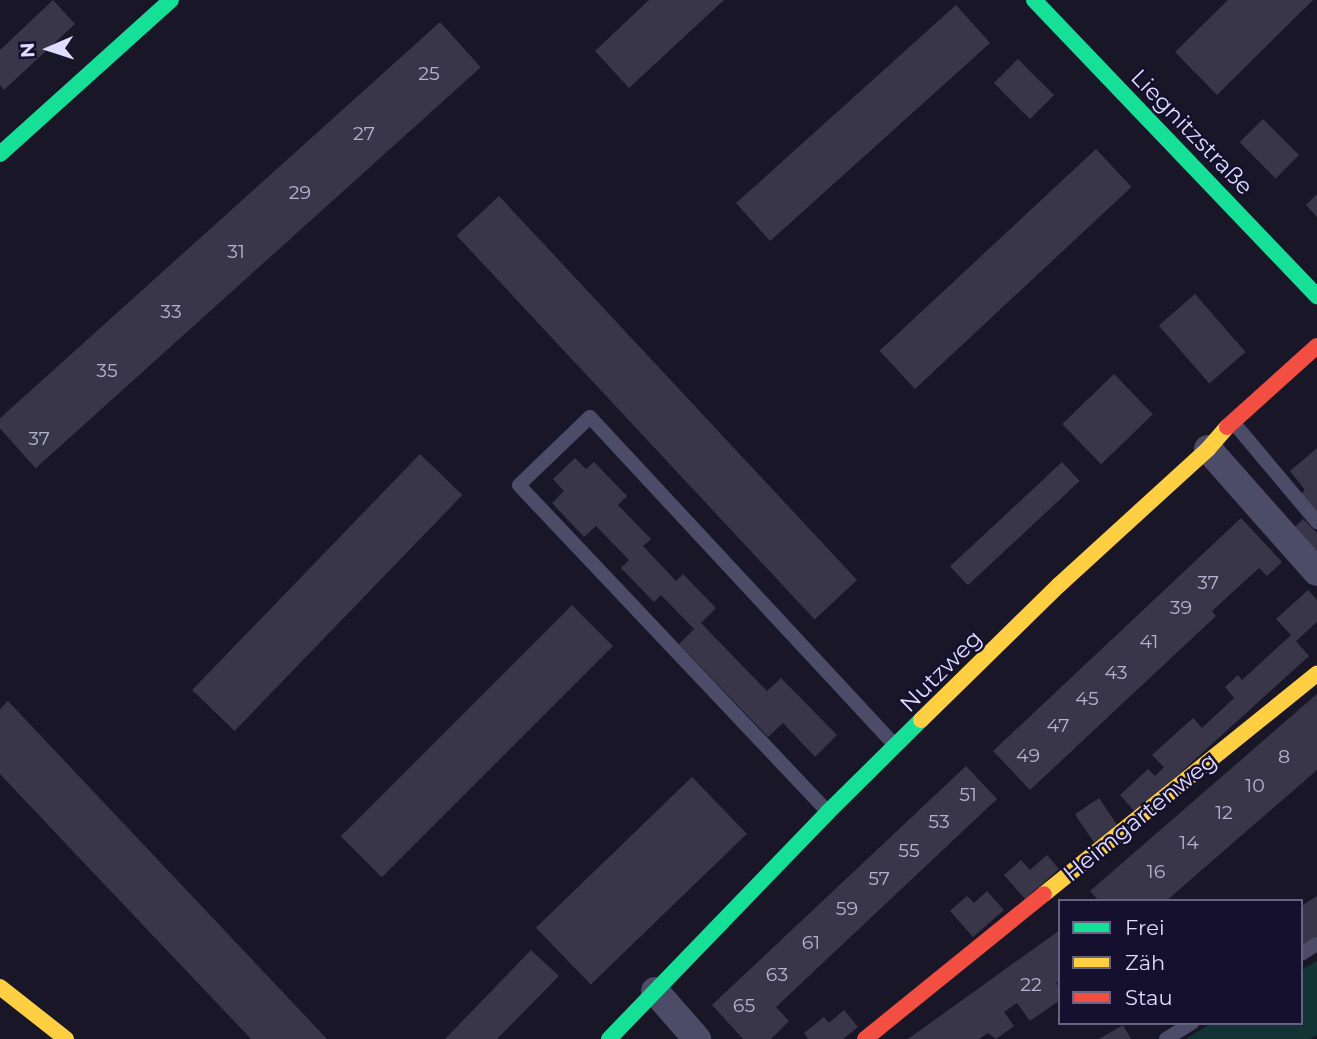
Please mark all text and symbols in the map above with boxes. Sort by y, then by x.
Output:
north arrow [14,14,84,84]
text: N [16,42,39,58]
house number: 25 [418,63,440,85]
street label: Liegnitzstraße [1125,64,1259,200]
house number: 27 [353,123,375,145]
house number: 29 [289,182,311,204]
house number: 31 [227,241,245,263]
house number: 33 [160,301,182,323]
house number: 35 [96,360,118,382]
house number: 37 [28,428,50,450]
house number: 37 [1197,572,1219,594]
house number: 39 [1170,597,1192,619]
street label: Nutzweg [894,624,988,718]
house number: 41 [1140,631,1158,653]
house number: 43 [1105,662,1127,684]
house number: 45 [1075,688,1099,710]
house number: 47 [1047,715,1069,737]
house number: 49 [1016,745,1040,767]
house number: 8 [1278,746,1290,768]
street label: Heimgartenweg [1058,747,1222,887]
house number: 10 [1245,775,1265,797]
house number: 51 [959,784,977,806]
house number: 12 [1215,802,1233,824]
house number: 53 [928,811,950,833]
house number: 14 [1179,832,1199,854]
house number: 55 [898,840,920,862]
house number: 16 [1147,861,1165,883]
house number: 57 [868,868,890,890]
house number: 59 [836,898,858,920]
legend [1058,899,1303,1025]
text: Frei [1125,915,1165,940]
house number: 61 [802,932,820,954]
text: Zäh [1125,950,1165,975]
house number: 63 [766,964,788,986]
house number: 22 [1020,974,1042,996]
text: Stau [1125,985,1173,1010]
house number: 65 [733,995,755,1017]

